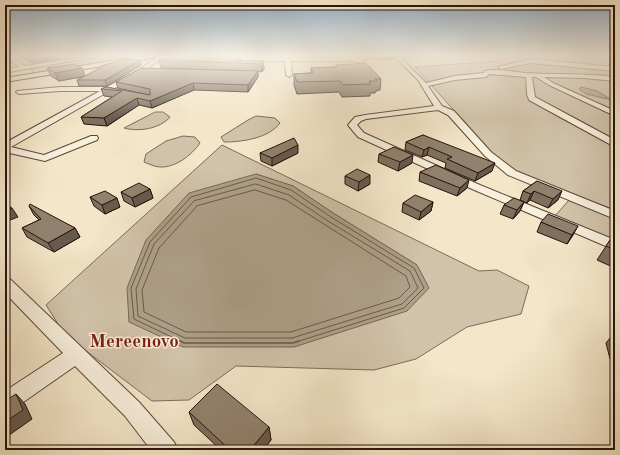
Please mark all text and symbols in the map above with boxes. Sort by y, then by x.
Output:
district label: Mereenovo [89,333,179,352]

